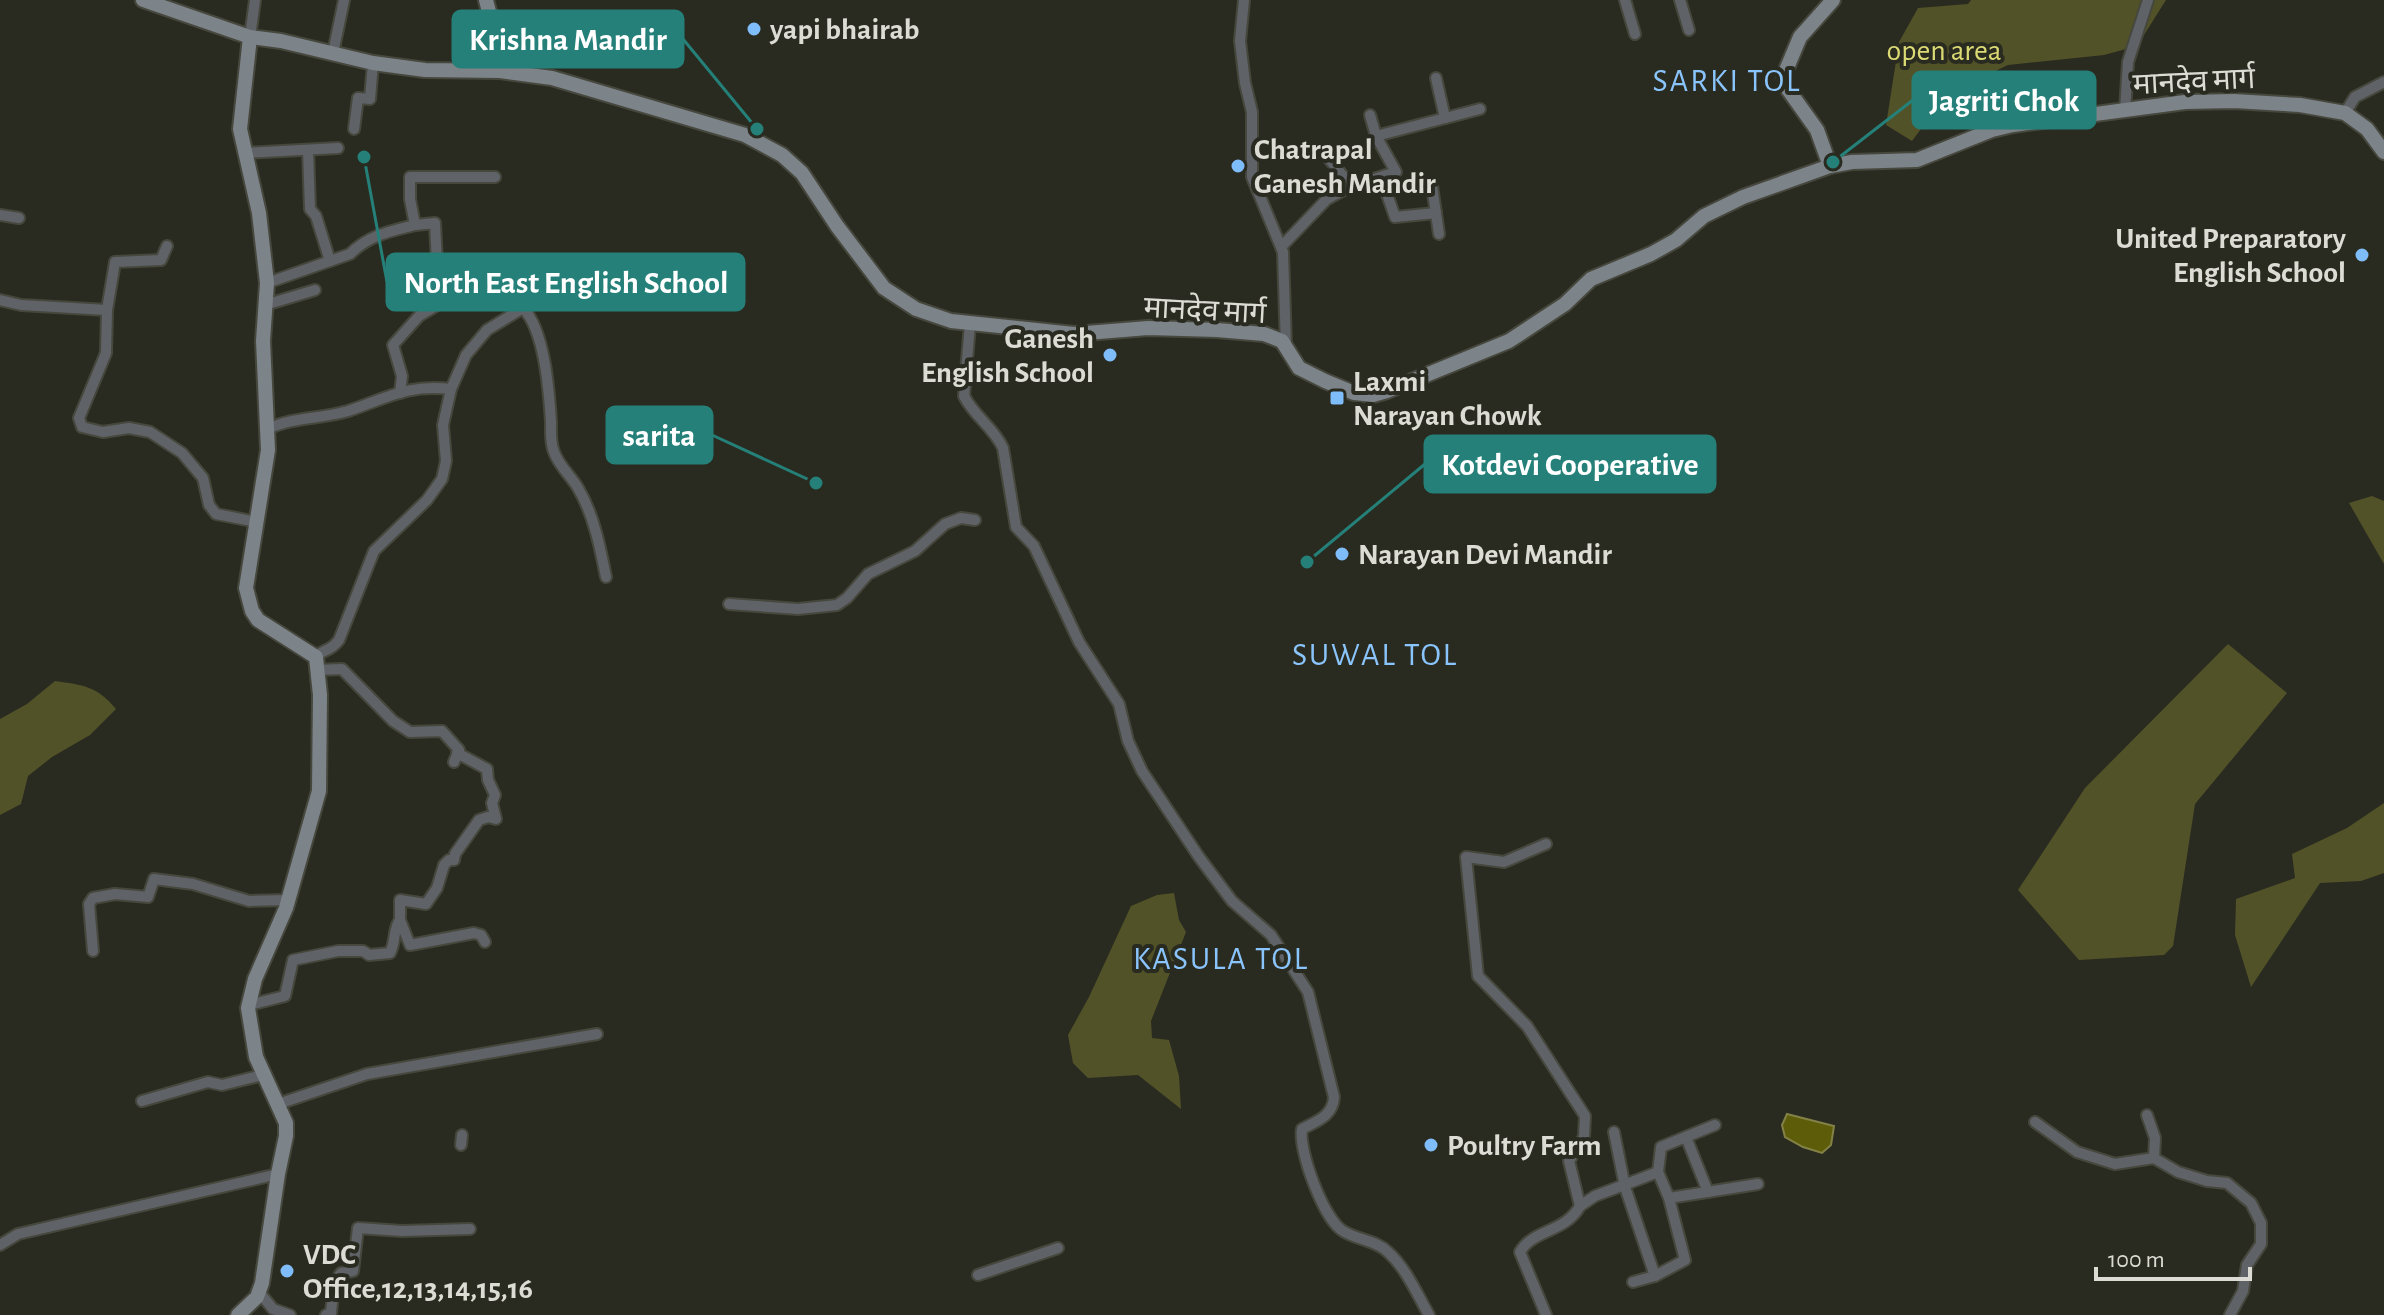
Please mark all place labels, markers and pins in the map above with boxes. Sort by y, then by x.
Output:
callout: Krishna Mandir [453,11,683,67]
place label: yapi bhairab [769,15,920,45]
marker: yapi bhairab [745,20,763,38]
callout: Jagriti Chok [1913,72,2095,128]
place label: Chatrapal Ganesh Mandir [1254,135,1436,199]
marker: Chatrapal Ganesh Mandir [1229,157,1247,175]
place label: United Preparatory English School [2115,224,2347,288]
marker: United Preparatory English School [2353,246,2371,264]
callout: North East English School [387,254,744,310]
place label: Ganesh English School [921,324,1094,388]
marker: Ganesh English School [1101,346,1119,364]
place label: Laxmi Narayan Chowk [1353,367,1542,431]
marker: Laxmi Narayan Chowk [1328,389,1346,407]
callout: sarita [607,407,712,463]
callout: Kotdevi Cooperative [1425,436,1715,492]
place label: Narayan Devi Mandir [1358,540,1612,570]
marker: Narayan Devi Mandir [1333,545,1351,563]
place label: Poultry Farm [1447,1131,1602,1161]
marker: Poultry Farm [1422,1136,1440,1154]
place label: VDC Office,12,13,14,15,16 [303,1240,533,1304]
marker: VDC Office,12,13,14,15,16 [278,1262,296,1280]

